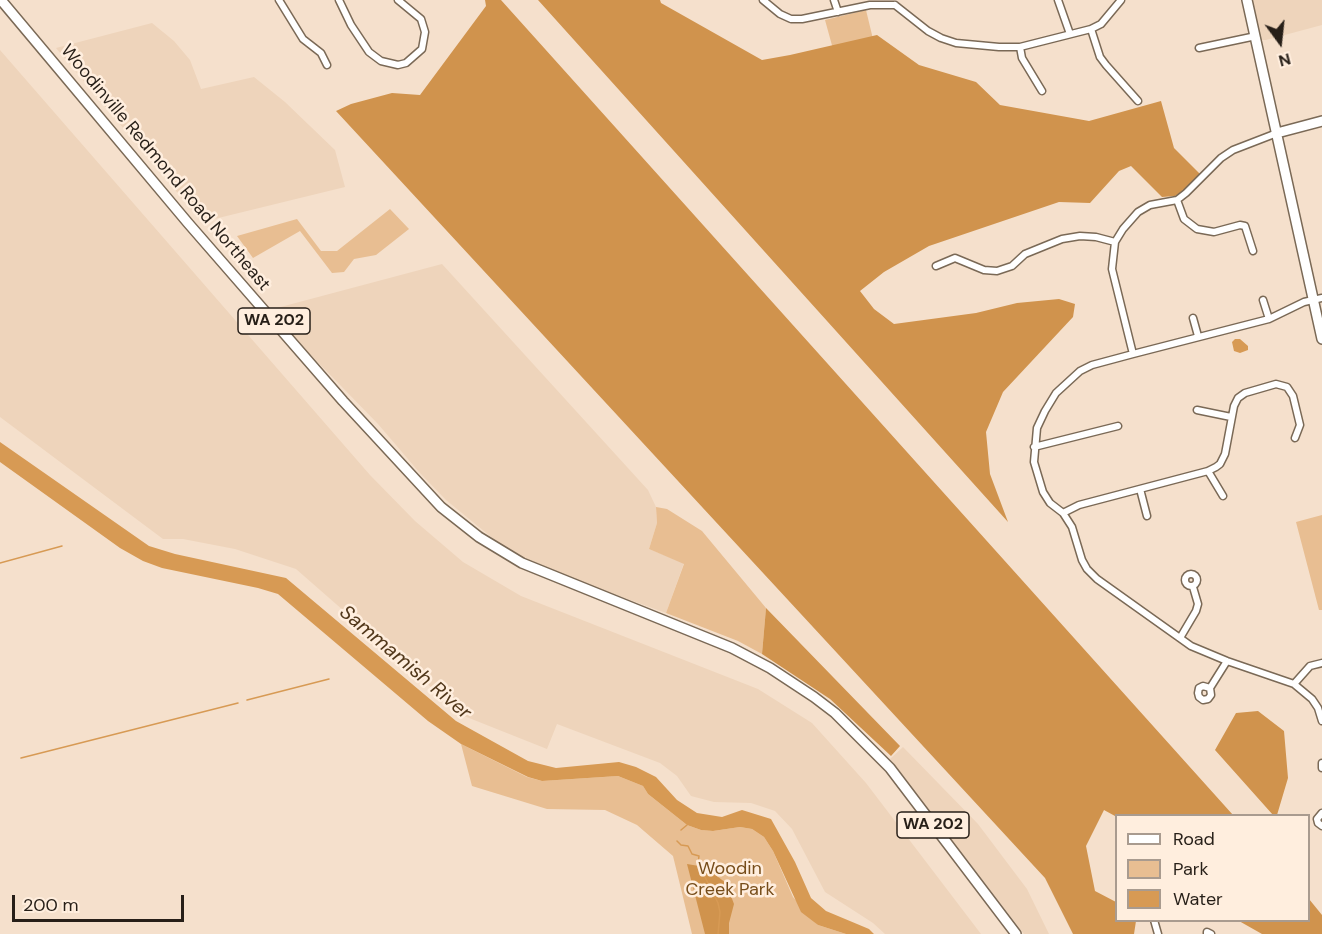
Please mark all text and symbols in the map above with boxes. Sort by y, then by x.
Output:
north arrow [1250,12,1310,72]
street label: Woodinville Redmond Road Northeast [56,40,274,296]
text: N [1276,48,1293,72]
road number: WA 202 [238,308,310,334]
water label: Sammamish River [334,601,476,725]
road number: WA 202 [897,812,969,838]
legend [1115,814,1310,922]
text: Road [1173,827,1215,851]
text: Park [1173,857,1209,881]
park label: Woodin Creek Park [685,858,775,900]
scale bar [15,883,188,921]
text: Water [1173,887,1223,911]
text: 200 m [23,893,79,917]

